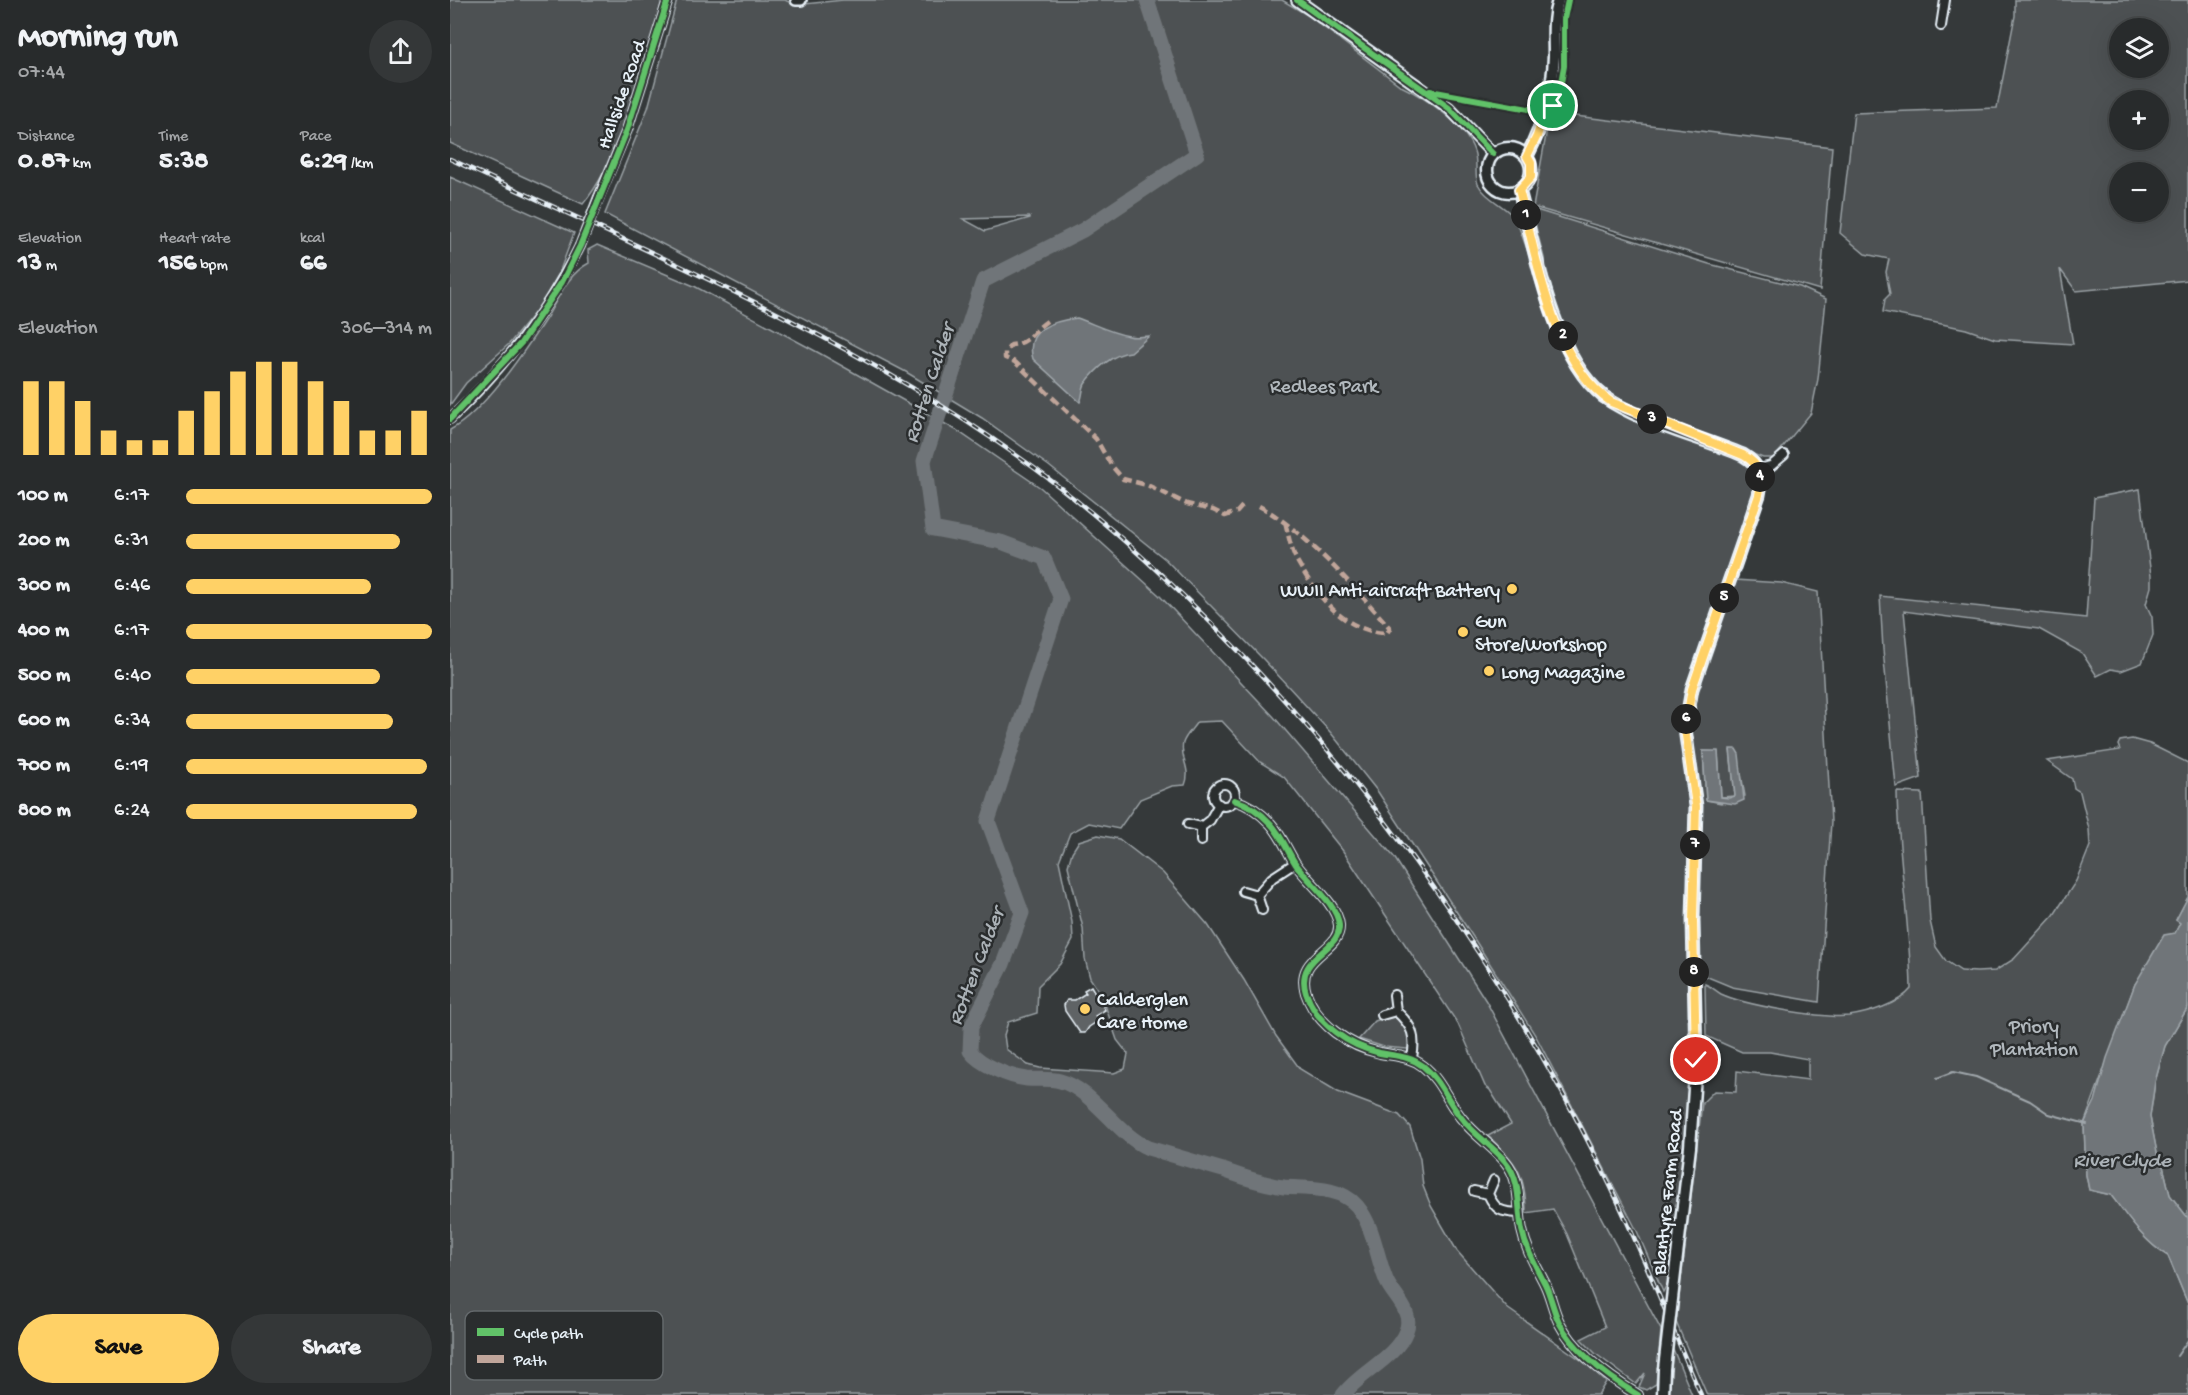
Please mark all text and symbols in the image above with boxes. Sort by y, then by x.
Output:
map controls [2109,18,2169,222]
button: layers [2109,18,2169,78]
text: Morning run [18,20,178,58]
button: share [369,20,432,83]
street label: Hallside Road [594,36,653,153]
text: 07:44 [18,62,65,85]
pin [1527,80,1578,131]
icon: arrive [1536,89,1569,122]
button: + [2109,90,2169,150]
text: Distance [18,128,75,147]
text: Time [159,128,188,147]
text: Pace [300,128,331,147]
text: 0.87 [18,147,69,178]
text: 5:38 [159,147,209,178]
text: 6:29 [300,147,347,178]
text: km [69,155,91,174]
text: /km [347,155,373,174]
button: − [2109,162,2169,222]
pin: 1 [1511,200,1541,230]
text: 1 [1523,205,1529,224]
text: Elevation [18,230,82,249]
text: Heart rate [159,230,231,249]
text: kcal [300,230,325,249]
text: 13 [18,249,42,280]
text: 156 [159,249,196,280]
text: 66 [300,249,326,280]
text: m [42,257,57,276]
text: bpm [196,257,228,276]
water label: Rotten Calder [900,317,964,446]
text: Elevation [18,318,98,341]
text: 306–314 m [341,318,432,341]
pin: 2 [1548,321,1578,351]
text: 2 [1559,326,1567,345]
park label: Redlees Park [1270,377,1380,400]
pin: 3 [1637,404,1667,434]
text: 3 [1648,409,1656,428]
pin: 4 [1745,462,1775,492]
text: 4 [1756,467,1764,486]
text: 100 m [18,485,68,508]
text: 6:17 [114,485,149,508]
text: 200 m [18,530,69,553]
text: 6:31 [114,530,149,553]
text: 300 m [18,575,70,598]
text: 6:46 [114,575,150,598]
place label: WWII Anti-aircraft Battery [1280,581,1500,604]
marker: WWII Anti-aircraft Battery [1505,582,1519,596]
pin: 5 [1709,583,1739,613]
text: 5 [1720,588,1728,607]
place label: Gun Store/Workshop [1475,612,1607,658]
text: 400 m [18,620,69,643]
text: 6:17 [114,620,149,643]
marker: Gun Store/Workshop [1456,625,1470,639]
place label: Long Magazine [1501,663,1625,686]
marker: Long Magazine [1482,664,1496,678]
text: 500 m [18,665,70,688]
text: 6:40 [114,665,151,688]
pin: 6 [1671,704,1701,734]
text: 6 [1682,709,1690,728]
text: 600 m [18,710,70,733]
text: 6:34 [114,710,150,733]
text: 700 m [18,755,70,778]
text: 6:19 [114,755,149,778]
text: 800 m [18,800,71,823]
text: 6:24 [114,800,150,823]
pin: 7 [1680,830,1710,860]
text: 7 [1691,835,1699,854]
water label: Rotten Calder [945,901,1014,1029]
pin: 8 [1679,957,1709,987]
text: 8 [1690,962,1698,981]
place label: Calderglen Care Home [1097,990,1189,1036]
marker: Calderglen Care Home [1078,1002,1092,1016]
park label: Priory Plantation [1989,1017,2078,1063]
pin [1670,1034,1721,1085]
icon: check [1679,1043,1712,1076]
street label: Blantyre Farm Road [1649,1106,1690,1277]
water label: River Clyde [2073,1150,2172,1175]
legend [465,1311,663,1380]
button: Save [18,1314,219,1383]
button: Share [231,1314,432,1383]
text: Cycle path [514,1326,584,1345]
text: Path [513,1353,547,1372]

